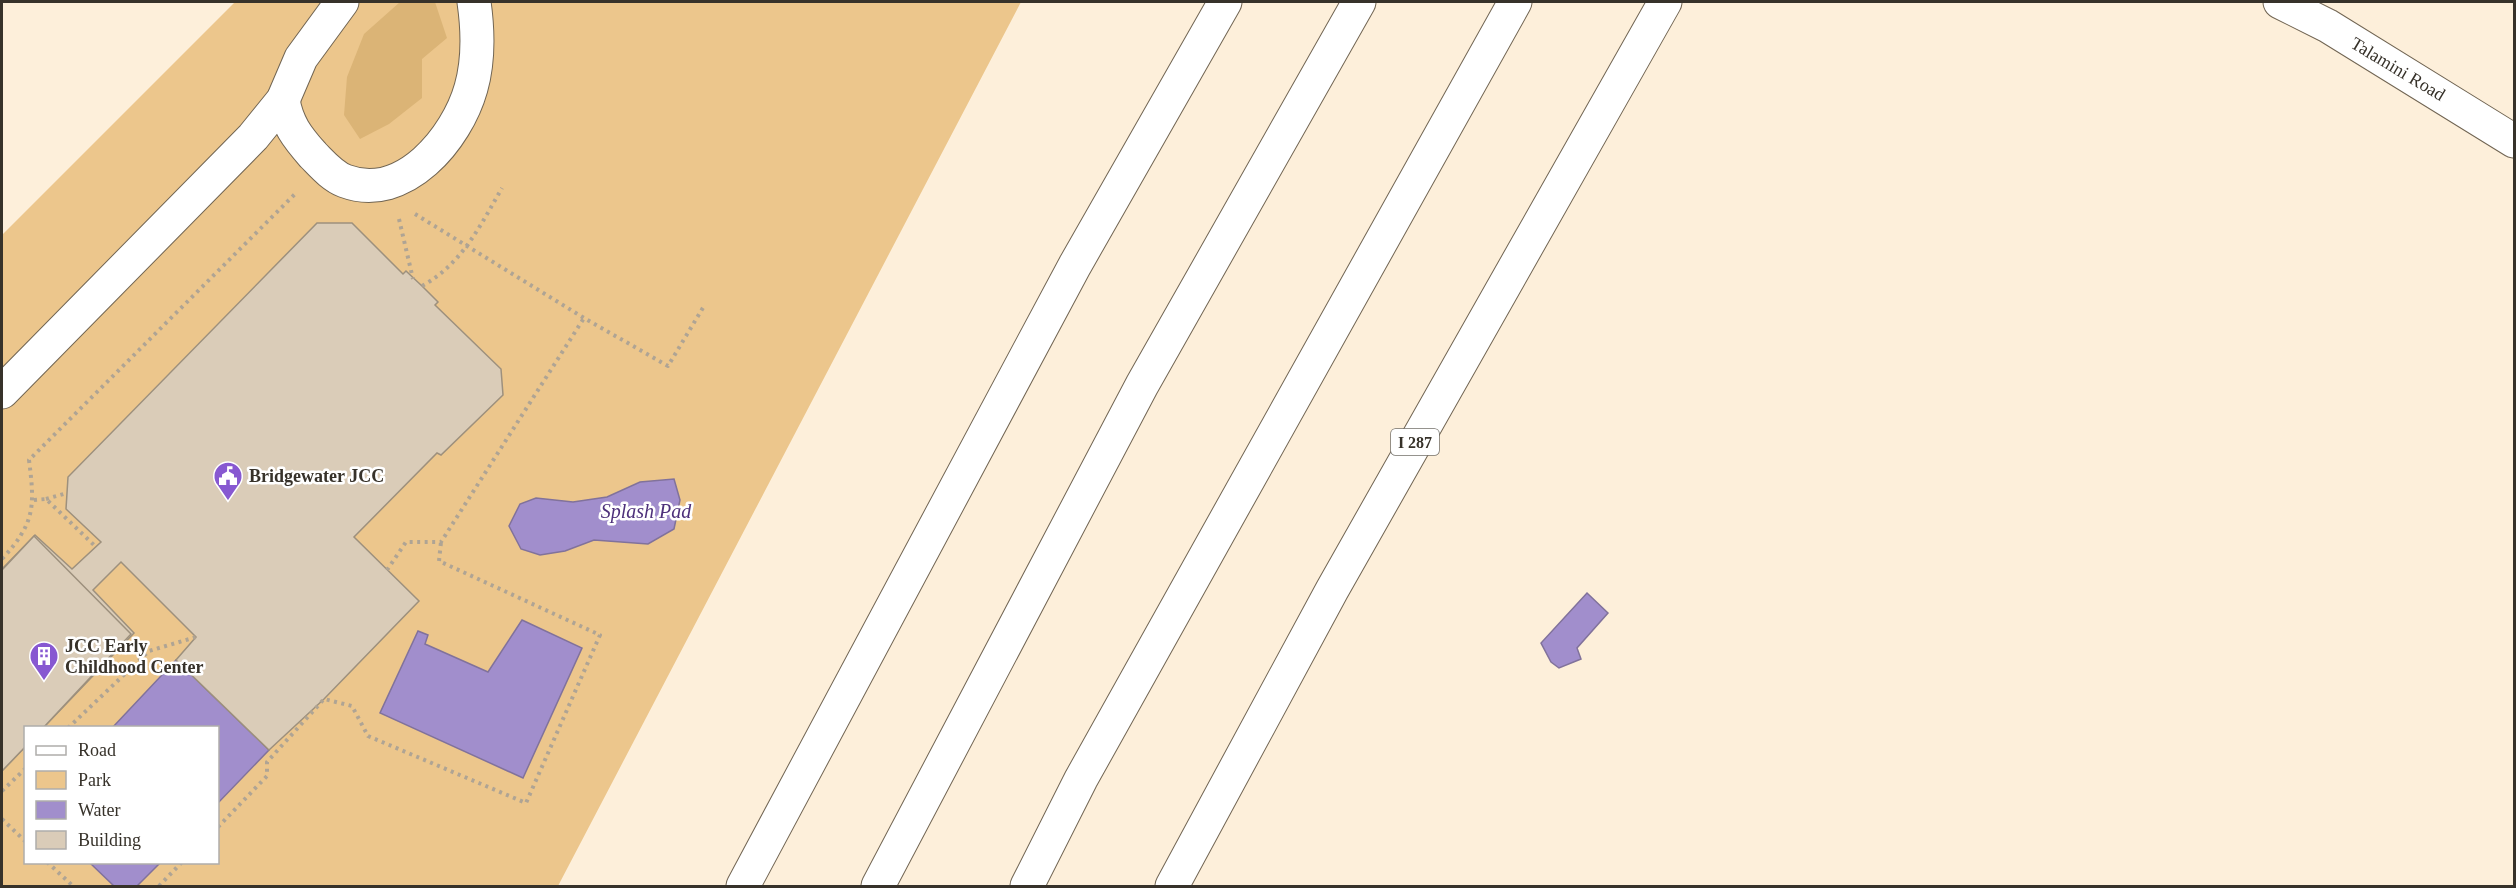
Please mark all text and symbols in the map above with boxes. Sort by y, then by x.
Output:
street label: Talamini Road [2347,33,2449,105]
road number: I 287 [1391,429,1439,455]
public building icon: Bridgewater JCC [212,460,244,502]
place label: Bridgewater JCC [249,466,384,486]
water label: Splash Pad [601,500,692,523]
place label: JCC Early Childhood Center [65,636,204,677]
building icon: JCC Early Childhood Center [28,640,60,682]
legend [24,726,219,864]
text: Road [78,740,116,760]
text: Park [78,770,111,790]
text: Water [78,800,121,820]
text: Building [78,830,141,850]

